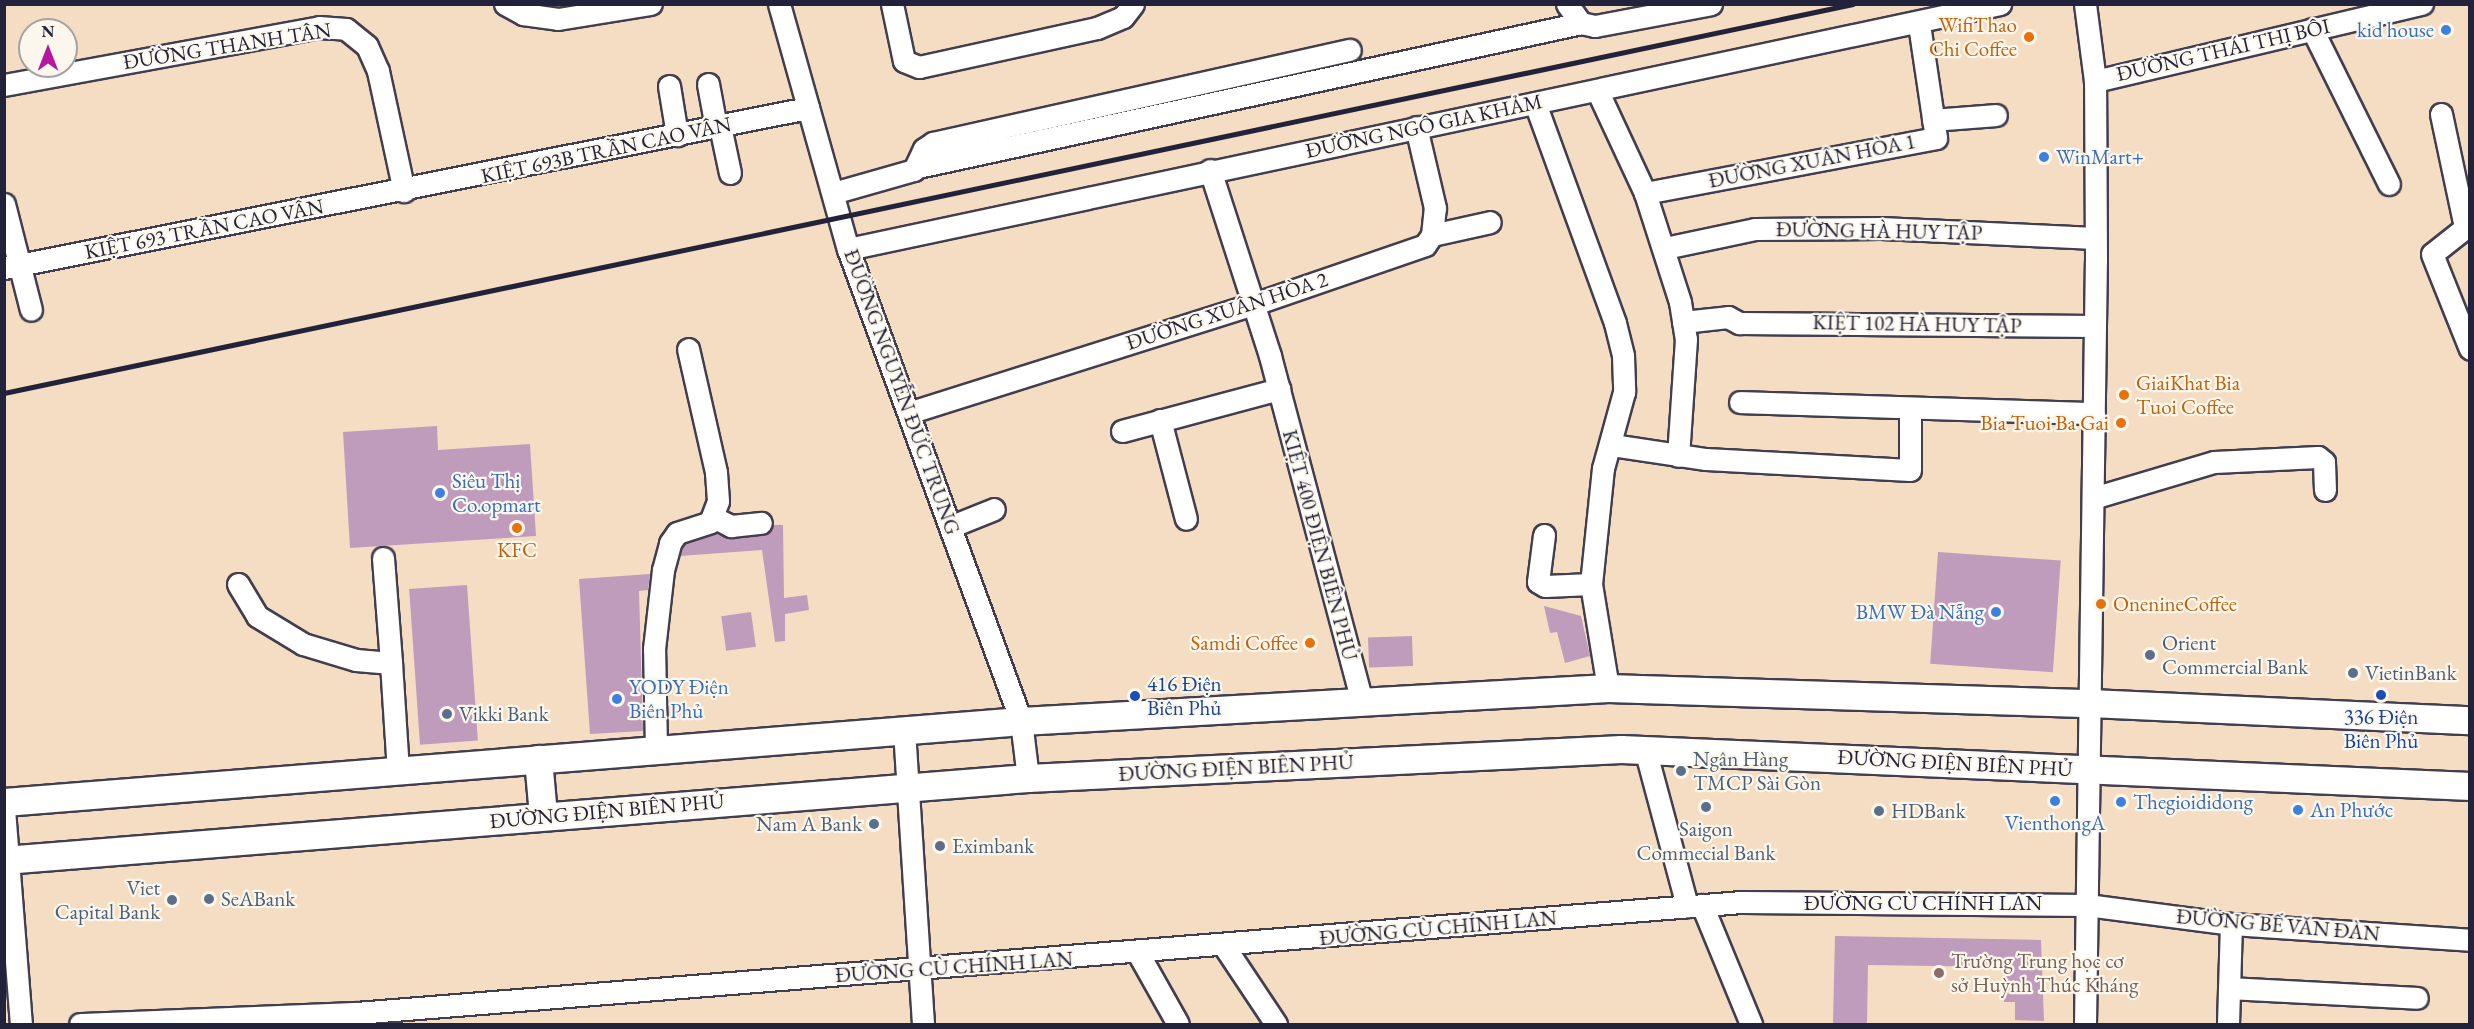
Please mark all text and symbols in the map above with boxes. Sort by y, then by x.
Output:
place label: WifiThao Chi Coffee [1929,12,2017,62]
street label: ĐƯỜNG THÁI THỊ BÔI [2114,13,2332,87]
street label: ĐƯỜNG THANH TÂN [121,17,333,75]
place label: kid house [2357,17,2434,43]
north arrow [18,18,78,78]
text: N [42,21,54,42]
marker: kid house [2439,23,2453,37]
marker: WifiThao Chi Coffee [2022,30,2036,44]
street label: ĐƯỜNG NGÔ GIA KHẢM [1303,89,1545,163]
street label: KIỆT 693B TRẦN CAO VÂN [479,111,733,189]
street label: ĐƯỜNG XUÂN HÒA 1 [1706,129,1918,193]
place label: WinMart+ [2056,144,2144,170]
marker: WinMart+ [2037,150,2051,164]
street label: KIỆT 693 TRẦN CAO VÂN [82,193,326,265]
street label: ĐƯỜNG HÀ HUY TẬP [1776,217,1982,245]
street label: ĐƯỜNG NGUYỄN ĐỨC TRUNG [839,246,965,538]
street label: ĐƯỜNG XUÂN HÒA 2 [1123,267,1331,355]
street label: KIỆT 102 HÀ HUY TẬP [1812,310,2022,338]
place label: GiaiKhat Bia Tuoi Coffee [2136,370,2240,420]
marker: GiaiKhat Bia Tuoi Coffee [2117,388,2131,402]
place label: Bia Tuoi Ba Gai [1980,410,2109,436]
marker: Bia Tuoi Ba Gai [2114,416,2128,430]
street label: KIỆT 400 ĐIỆN BIÊN PHỦ [1277,427,1363,663]
place label: Siêu Thị Co.opmart [452,468,541,518]
marker: Siêu Thị Co.opmart [433,486,447,500]
marker: KFC [510,521,524,535]
place label: KFC [497,537,537,563]
place label: OnenineCoffee [2113,591,2237,617]
marker: OnenineCoffee [2094,597,2108,611]
place label: BMW Đà Nẵng [1856,599,1984,625]
marker: BMW Đà Nẵng [1989,605,2003,619]
place label: Samdi Coffee [1191,630,1298,656]
place label: Orient Commercial Bank [2162,630,2308,680]
marker: Samdi Coffee [1303,636,1317,650]
marker: Orient Commercial Bank [2143,648,2157,662]
place label: VietinBank [2365,660,2456,686]
marker: VietinBank [2346,666,2360,680]
place label: 416 Điện Biên Phủ [1147,671,1222,721]
place label: YODY Điện Biên Phủ [629,674,729,724]
marker: 336 Điện Biên Phủ [2374,688,2388,702]
marker: 416 Điện Biên Phủ [1128,689,1142,703]
marker: YODY Điện Biên Phủ [610,692,624,706]
place label: Vikki Bank [459,701,549,727]
place label: 336 Điện Biên Phủ [2344,704,2418,754]
marker: Vikki Bank [440,707,454,721]
street label: ĐƯỜNG ĐIỆN BIÊN PHỦ [1837,744,2073,782]
place label: Ngân Hàng TMCP Sài Gòn [1693,746,1821,796]
street label: ĐƯỜNG ĐIỆN BIÊN PHỦ [1118,749,1354,787]
marker: Ngân Hàng TMCP Sài Gòn [1674,764,1688,778]
street label: ĐƯỜNG ĐIỆN BIÊN PHỦ [489,788,725,834]
place label: Thegioididong [2133,789,2253,815]
marker: VienthongA [2048,794,2062,808]
marker: Thegioididong [2114,795,2128,809]
place label: An Phước [2310,797,2393,823]
place label: HDBank [1891,798,1965,824]
marker: Saigon Commecial Bank [1699,800,1713,814]
marker: An Phước [2291,803,2305,817]
marker: HDBank [1872,804,1886,818]
place label: VienthongA [2005,810,2105,836]
place label: Nam A Bank [756,811,862,837]
place label: Saigon Commecial Bank [1637,816,1775,866]
marker: Nam A Bank [867,817,881,831]
place label: Eximbank [952,833,1034,859]
marker: Eximbank [933,839,947,853]
place label: Viet Capital Bank [55,875,160,925]
place label: SeABank [221,886,295,912]
street label: ĐƯỜNG CÙ CHÍNH LAN [1804,890,2042,916]
marker: SeABank [202,892,216,906]
marker: Viet Capital Bank [165,893,179,907]
street label: ĐƯỜNG BẾ VĂN ĐÀN [2175,904,2381,946]
street label: ĐƯỜNG CÙ CHÍNH LAN [1318,905,1558,951]
street label: ĐƯỜNG CÙ CHÍNH LAN [834,946,1074,988]
place label: Trường Trung học cơ sở Huỳnh Thúc Kháng [1951,948,2138,998]
marker: Trường Trung học cơ sở Huỳnh Thúc Kháng [1932,966,1946,980]

